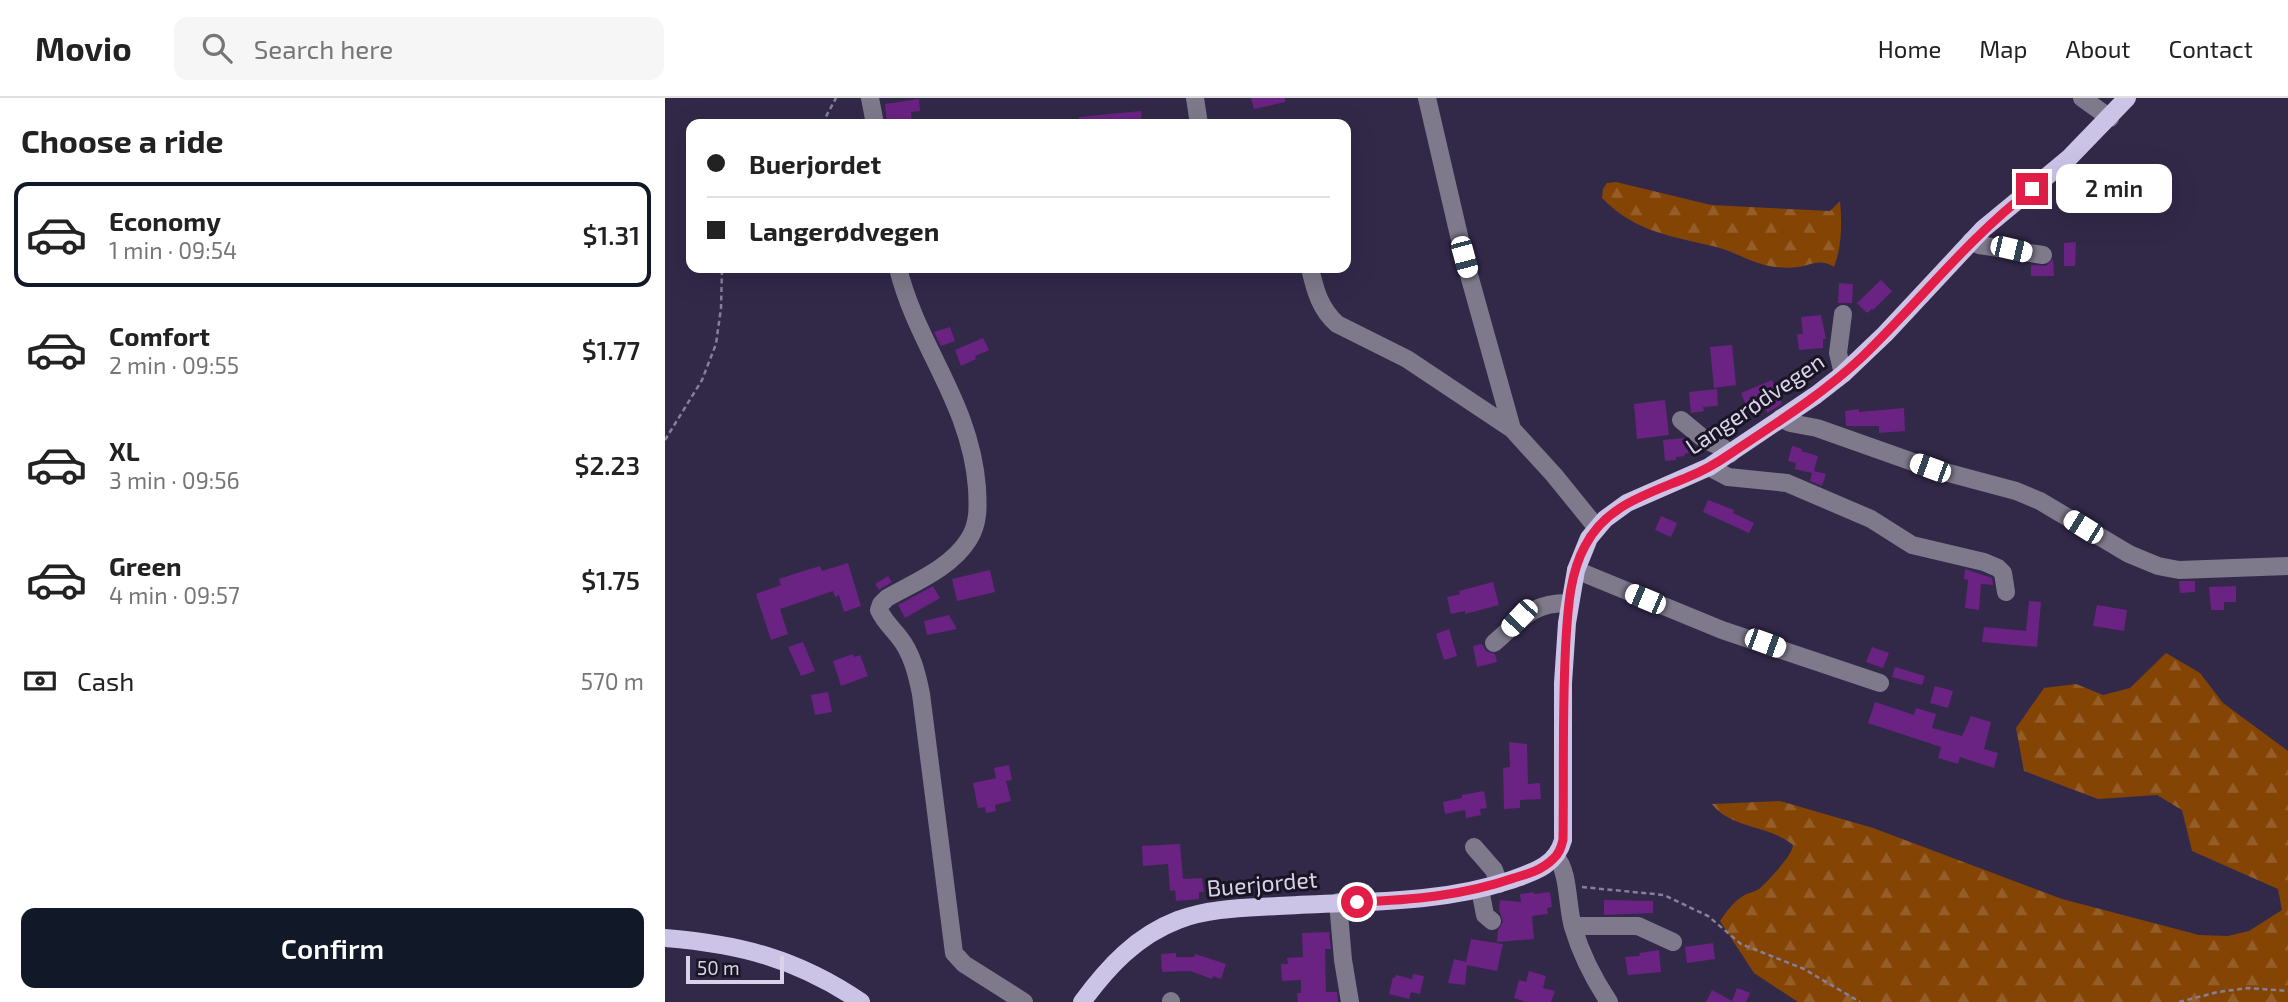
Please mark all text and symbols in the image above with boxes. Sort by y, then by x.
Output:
search box [174,17,664,80]
text: Movio [35,28,132,68]
icon: search [198,29,236,67]
text: Search here [254,33,393,64]
text: Home [1878,34,1941,63]
text: Map [1979,34,2027,63]
text: About [2065,34,2131,63]
text: Contact [2169,34,2253,63]
text: Choose a ride [21,121,224,159]
text: Buerjordet [749,148,881,179]
callout: 2 min [2057,164,2172,214]
route end [2016,173,2048,205]
text: 2 min [2085,174,2143,202]
icon: car [25,203,88,266]
text: Economy [109,205,221,236]
text: Langerødvegen [749,215,939,246]
text: $1.31 [583,219,640,250]
car [1449,234,1480,280]
car [1989,234,2034,264]
text: 1 min · 09:54 [109,236,237,264]
icon: car [25,318,88,381]
text: Comfort [109,320,210,351]
text: $1.77 [582,334,640,365]
street label: Langerødvegen [1680,346,1829,460]
text: 2 min · 09:55 [109,351,239,379]
icon: car [25,433,88,496]
text: XL [109,435,140,466]
text: $2.23 [575,449,640,480]
car [1907,451,1954,485]
text: 3 min · 09:56 [109,466,240,494]
car [2060,507,2107,547]
icon: car [25,548,88,611]
text: Green [109,550,182,581]
text: $1.75 [581,564,640,595]
text: 4 min · 09:57 [109,581,240,609]
car [1622,581,1669,617]
car [1497,595,1542,641]
car [1742,626,1789,660]
icon: cash [21,662,59,700]
text: Cash [77,665,134,696]
text: 570 m [581,667,644,695]
street label: Buerjordet [1205,864,1319,902]
route start [1341,886,1373,918]
button: Confirm [21,908,644,988]
scale bar [686,953,784,985]
text: 50 m [697,956,740,979]

